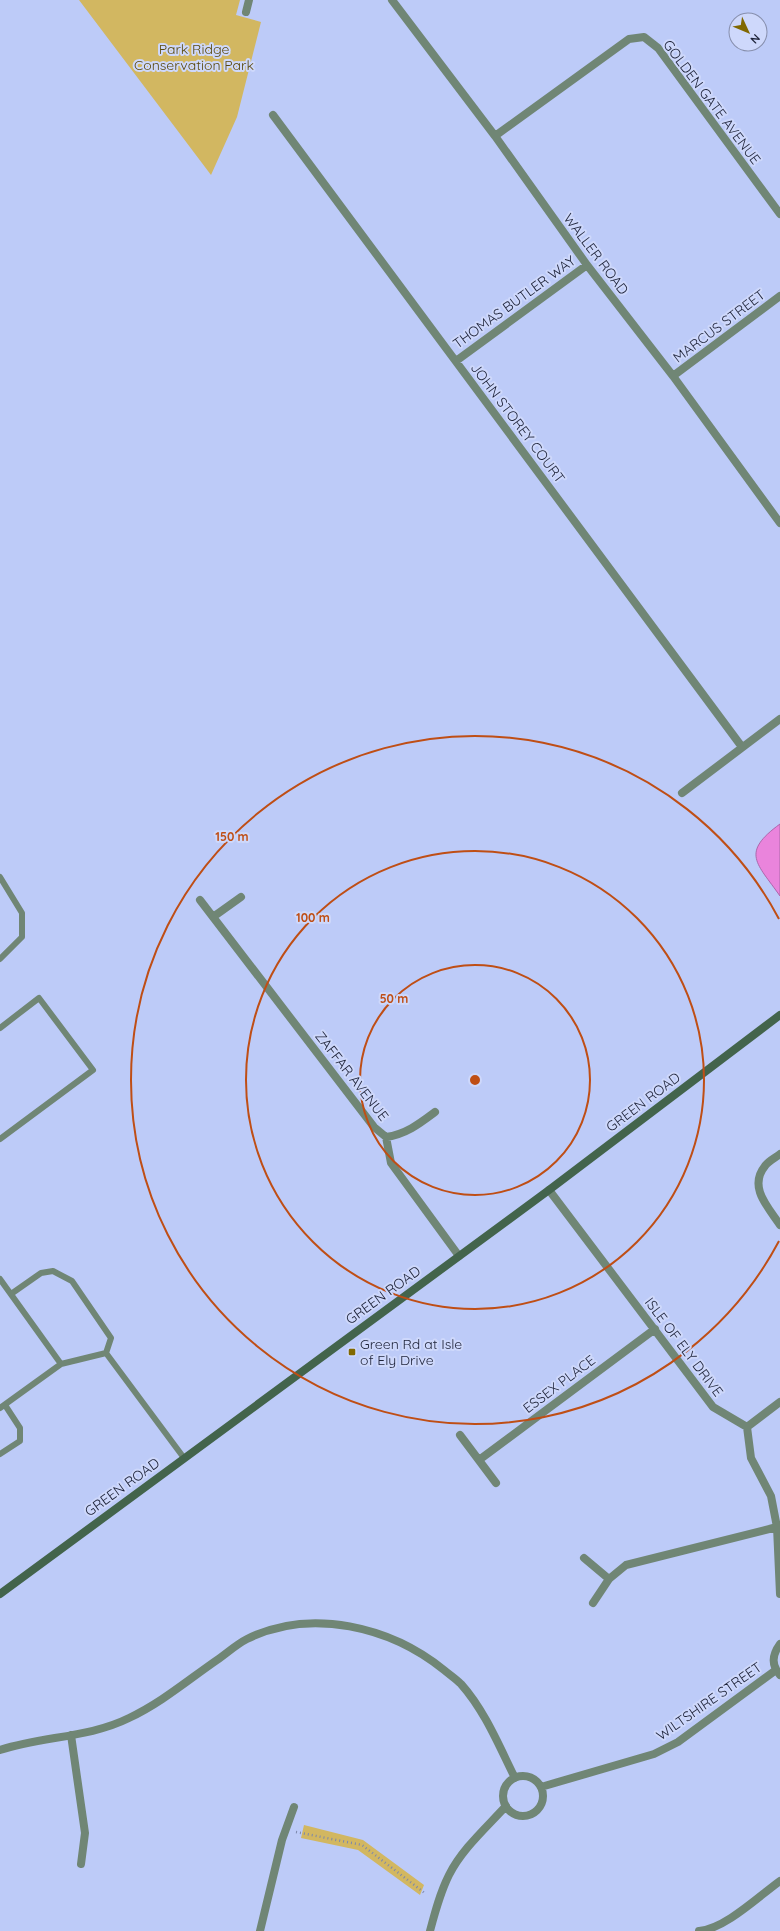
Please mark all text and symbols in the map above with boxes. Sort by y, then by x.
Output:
north arrow [728,12,768,52]
street label: GOLDEN GATE AVENUE [660,36,764,168]
park label: Park Ridge Conservation Park [134,40,254,74]
street label: WALLER ROAD [560,210,632,298]
street label: THOMAS BUTLER WAY [449,251,579,353]
street label: MARCUS STREET [669,286,769,366]
street label: JOHN STOREY COURT [467,359,569,487]
text: 150 m [215,829,249,844]
text: 100 m [296,910,330,925]
text: 50 m [380,991,408,1006]
street label: ZAFFAR AVENUE [311,1028,393,1124]
street label: GREEN ROAD [602,1068,684,1136]
centre of rings [468,1073,482,1087]
street label: GREEN ROAD [342,1262,424,1328]
street label: ISLE OF ELY DRIVE [641,1294,727,1400]
place label: Green Rd at Isle of Ely Drive [360,1335,462,1369]
marker: Green Rd at Isle of Ely Drive [347,1347,357,1357]
street label: ESSEX PLACE [519,1351,599,1417]
street label: GREEN ROAD [81,1454,163,1520]
street label: WILTSHIRE STREET [653,1658,765,1744]

